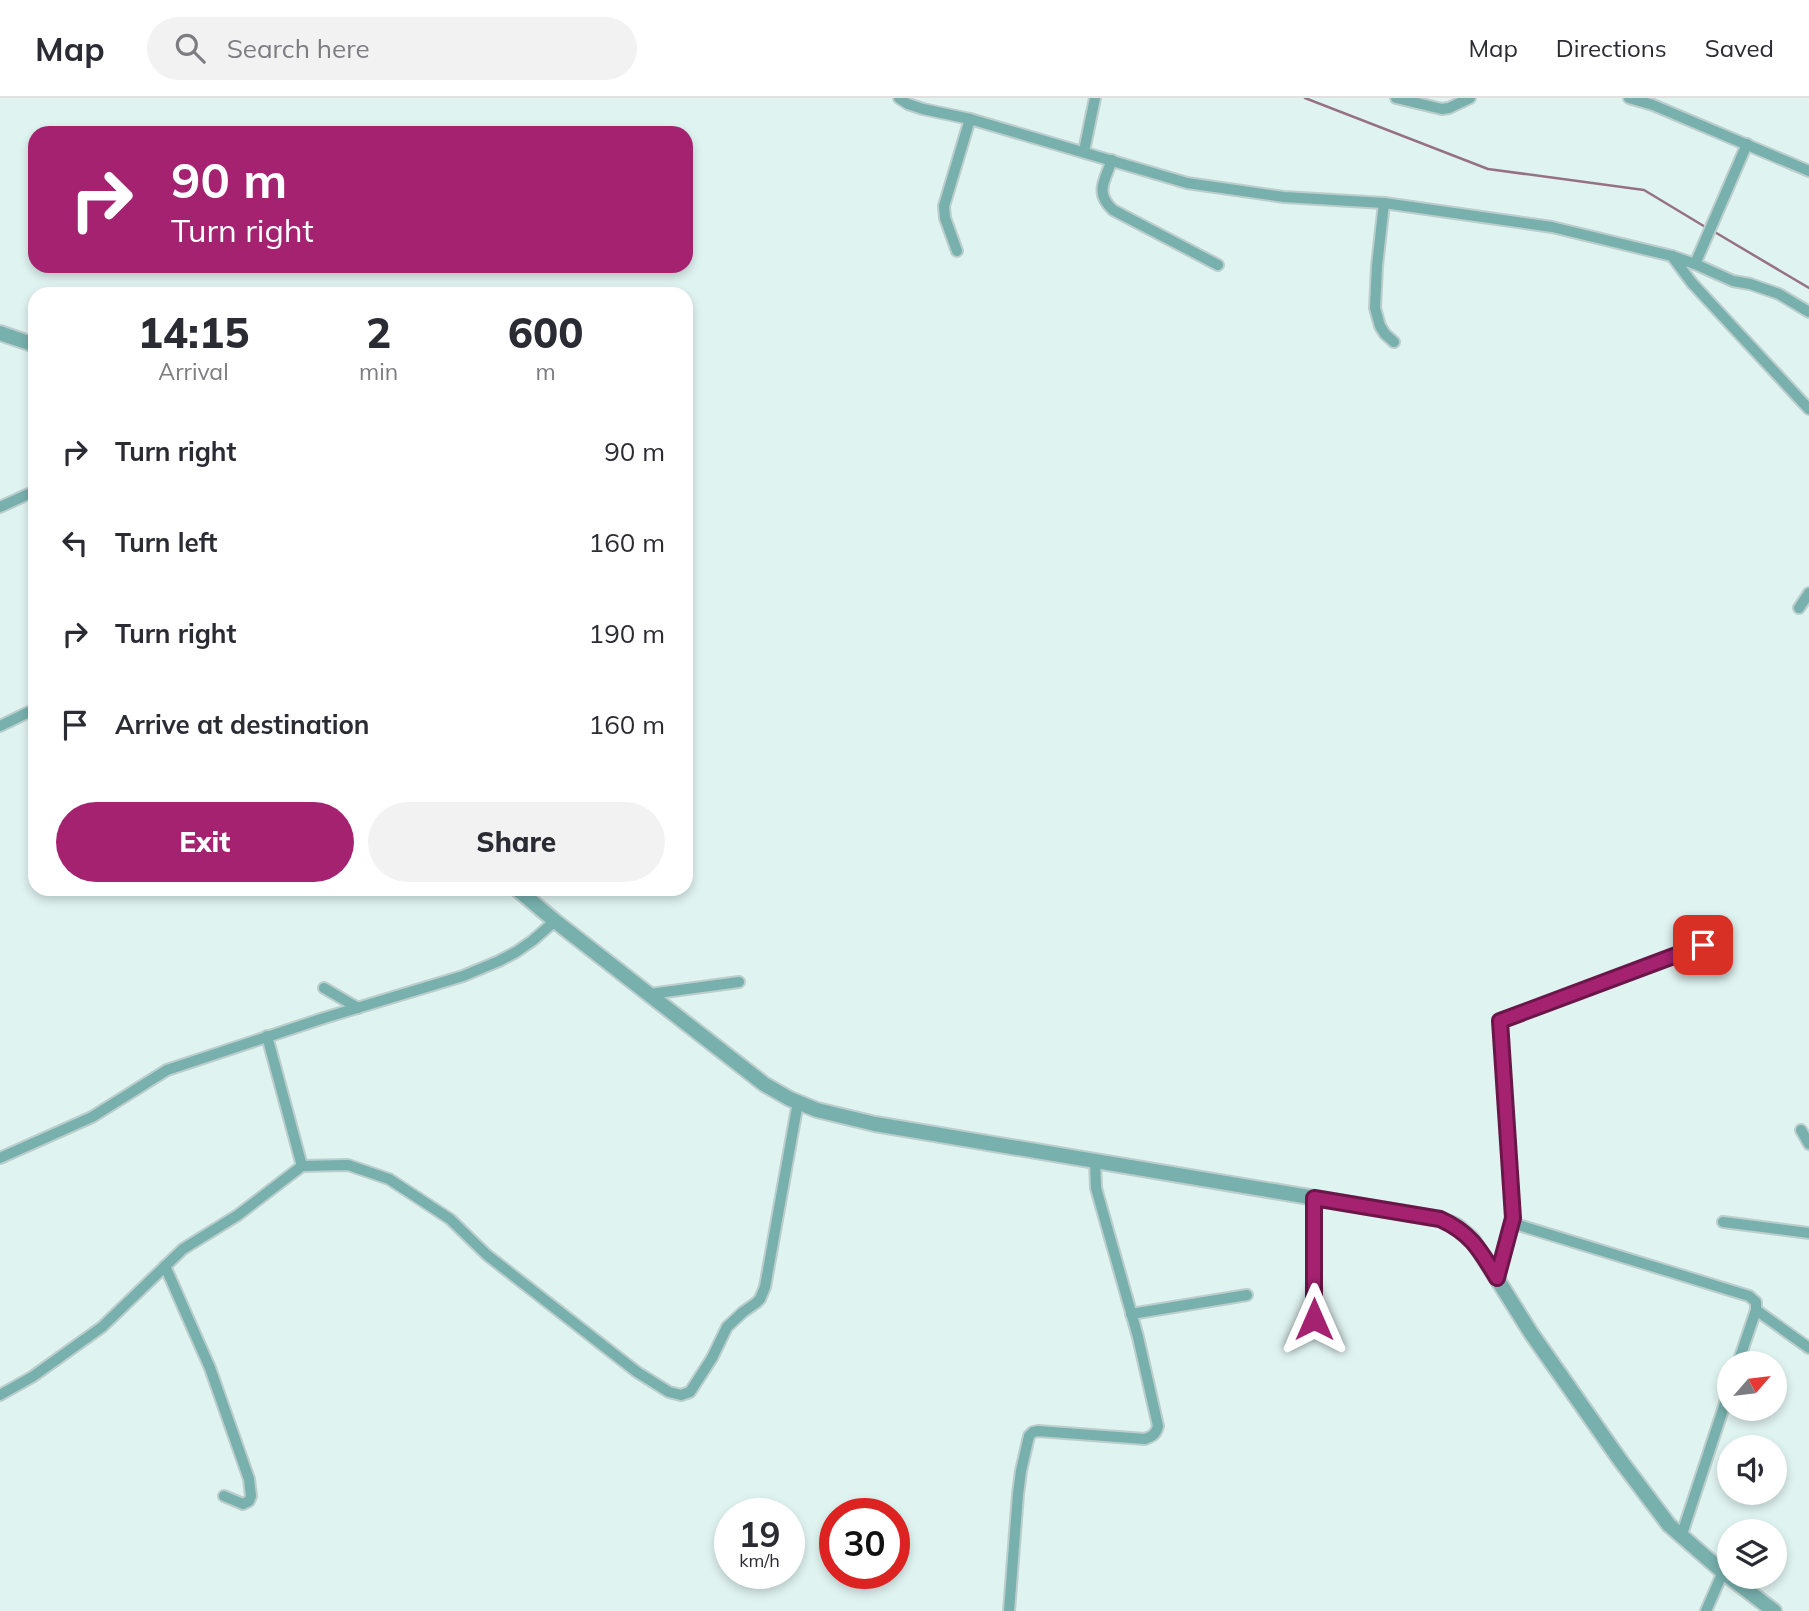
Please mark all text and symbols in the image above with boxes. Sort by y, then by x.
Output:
search box [147,17,637,80]
text: Map [35,28,105,69]
icon: search [171,29,209,67]
text: Search here [227,32,370,65]
text: Map [1468,33,1518,63]
text: Directions [1556,33,1667,63]
text: Saved [1705,33,1774,63]
text: 90 m [171,149,287,210]
icon: right [56,154,147,245]
text: Turn right [171,210,314,250]
text: 14:15 [138,306,249,359]
text: 2 [366,306,391,359]
text: 600 [508,306,583,359]
text: Arrival [158,357,229,386]
text: min [359,357,398,386]
text: m [535,357,556,386]
icon: right [56,433,94,471]
text: Turn right [115,435,236,468]
text: 90 m [604,435,665,468]
icon: left [56,524,94,562]
text: Turn left [115,526,217,559]
text: 160 m [589,526,665,559]
icon: right [56,615,94,653]
text: Turn right [115,617,236,650]
text: 190 m [589,617,665,650]
icon: arrive [56,706,94,744]
text: Arrive at destination [115,708,370,741]
text: 160 m [589,708,665,741]
button: Exit [56,802,354,882]
button: Share [368,802,665,882]
pin [1673,915,1733,975]
icon: arrive [1684,926,1722,964]
position arrow [1277,1282,1351,1356]
north arrow [1717,1351,1787,1421]
map controls [1717,1351,1787,1589]
button: sound [1717,1435,1787,1505]
speed limit sign: 30 [819,1498,910,1589]
text: 19 [738,1512,781,1556]
button: layers [1717,1519,1787,1589]
text: km/h [739,1549,780,1572]

